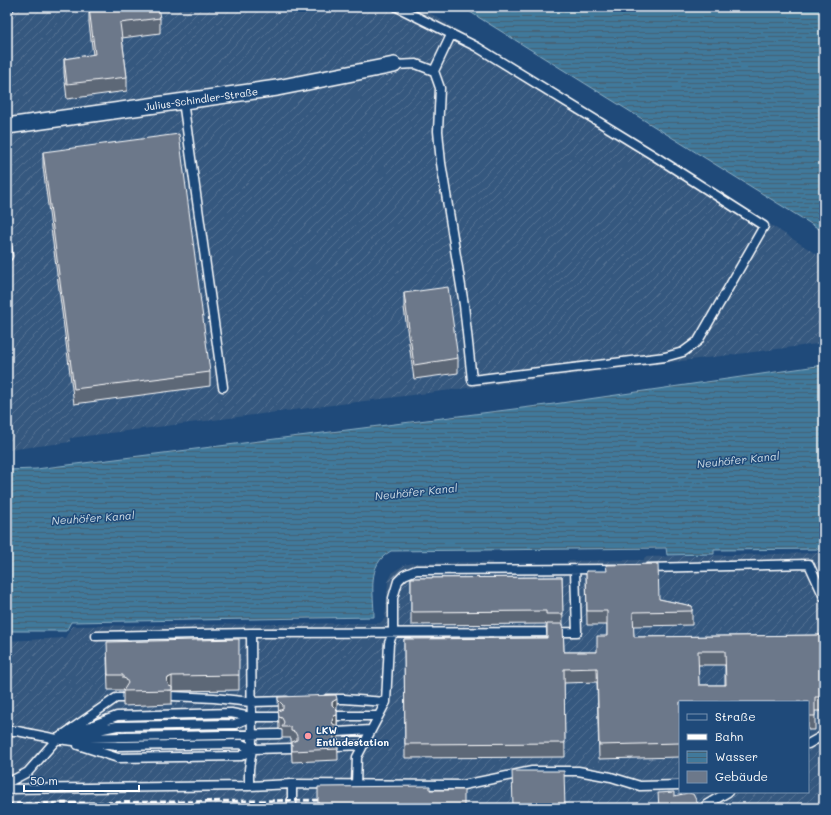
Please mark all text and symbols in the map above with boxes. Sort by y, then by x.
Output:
street label: Julius-Schindler-Straße [143,84,259,114]
water label: Neuhöfer Kanal [696,448,780,471]
water label: Neuhöfer Kanal [374,480,458,503]
water label: Neuhöfer Kanal [51,507,135,528]
legend [679,701,809,793]
text: Straße [715,708,756,724]
place label: LKW Entladestation [316,723,389,749]
text: Bahn [715,728,743,744]
marker: LKW Entladestation [303,731,313,741]
text: Wasser [715,748,758,764]
scale bar [24,767,139,793]
text: Gebäude [715,768,768,784]
text: 50 m [30,772,58,788]

